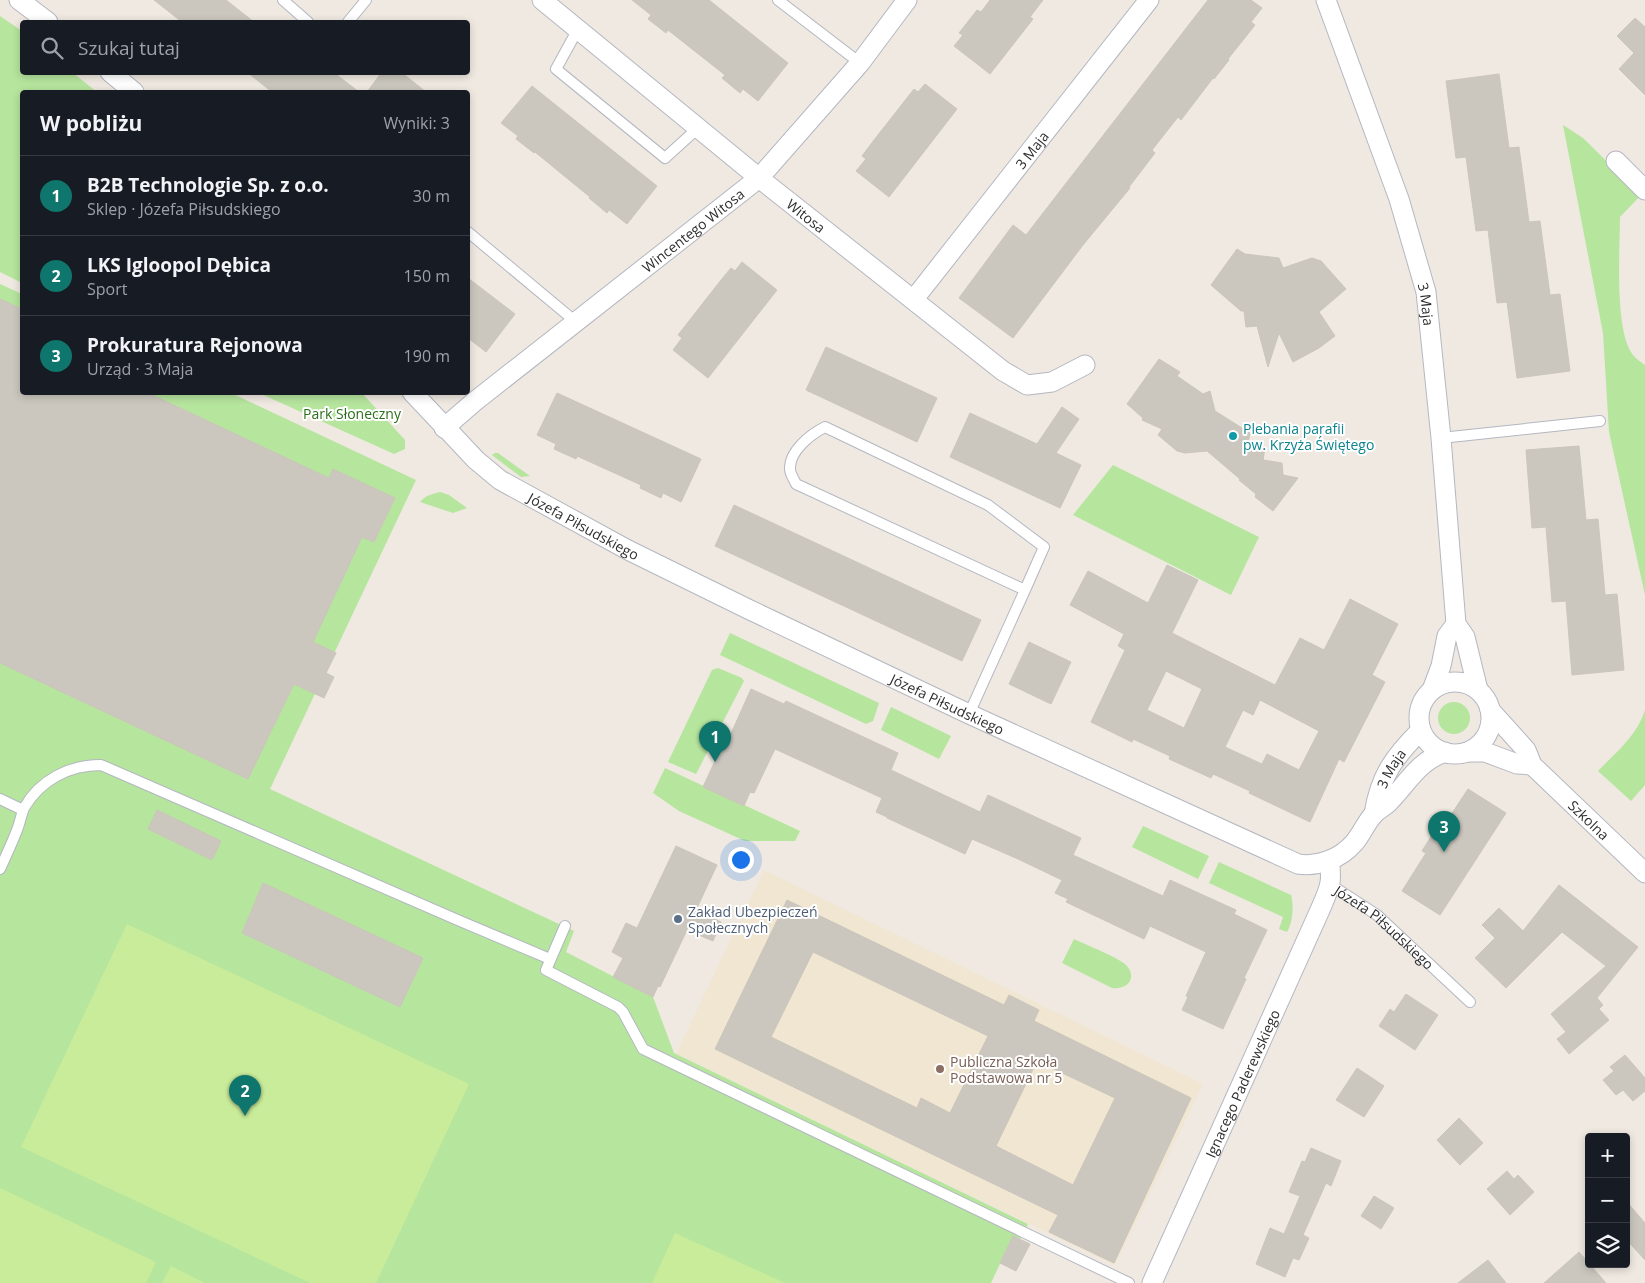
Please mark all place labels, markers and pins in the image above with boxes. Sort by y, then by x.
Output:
place label: Plebania parafii pw. Krzyża Świętego [1243,419,1374,454]
marker: Plebania parafii pw. Krzyża Świętego [1227,430,1239,442]
pin: 1 [699,721,731,762]
pin: 3 [1428,811,1460,852]
place label: Zakład Ubezpieczeń Społecznych [688,902,818,937]
marker: Zakład Ubezpieczeń Społecznych [672,913,684,925]
place label: Publiczna Szkoła Podstawowa nr 5 [950,1052,1062,1087]
marker: Publiczna Szkoła Podstawowa nr 5 [934,1063,946,1075]
pin: 2 [229,1075,261,1116]

